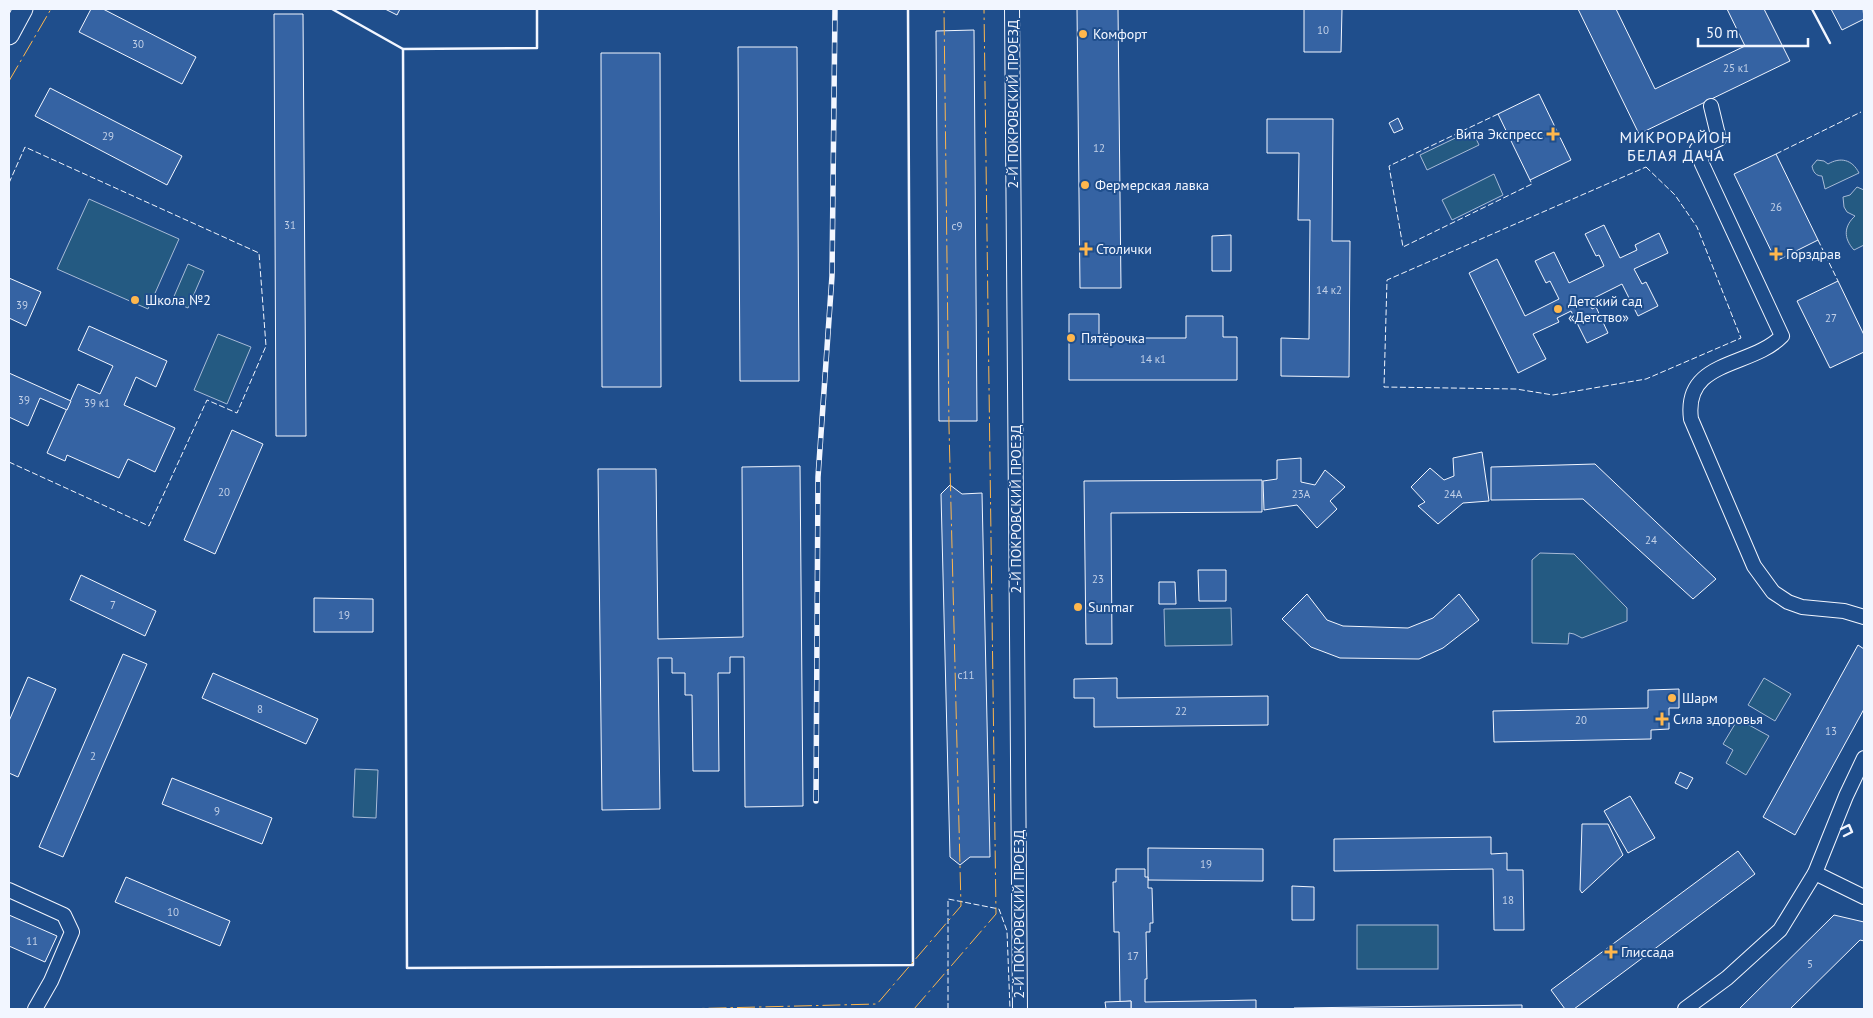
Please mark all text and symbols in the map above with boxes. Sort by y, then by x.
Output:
scale bar [1698,15,1808,47]
street label: 2-Й ПОКРОВСКИЙ ПРОЕЗД [1004,20,1022,188]
house number: 10 [1317,23,1329,37]
text: 50 m [1706,23,1739,42]
place label: Комфорт [1093,25,1148,43]
marker: Комфорт [1077,28,1089,40]
house number: 30 [132,37,144,51]
house number: 25 к1 [1723,61,1749,75]
place label: Вита Экспресс [1456,125,1543,143]
district label: МИКРОРАЙОН БЕЛАЯ ДАЧА [1620,127,1732,165]
marker: Вита Экспресс [1547,128,1559,140]
house number: 29 [102,129,114,143]
house number: 12 [1093,141,1105,155]
place label: Фермерская лавка [1095,176,1209,194]
marker: Фермерская лавка [1079,179,1091,191]
house number: 26 [1770,200,1782,214]
house number: 31 [284,218,296,232]
house number: с9 [952,219,962,233]
place label: Столички [1096,240,1152,258]
marker: Столички [1080,243,1092,255]
place label: Горздрав [1786,245,1841,263]
marker: Горздрав [1770,248,1782,260]
house number: 14 к2 [1316,283,1342,297]
place label: Школа №2 [145,291,211,309]
place label: Детский сад «Детство» [1568,292,1643,326]
marker: Школа №2 [129,294,141,306]
house number: 39 [16,298,28,312]
marker: Детский сад «Детство» [1552,303,1564,315]
house number: 27 [1825,311,1837,325]
place label: Пятёрочка [1081,329,1145,347]
marker: Пятёрочка [1065,332,1077,344]
house number: 14 к1 [1140,352,1166,366]
house number: 39 [18,393,30,407]
house number: 39 к1 [84,396,110,410]
street label: 2-Й ПОКРОВСКИЙ ПРОЕЗД [1007,425,1025,593]
house number: 20 [218,485,230,499]
house number: 23А [1292,487,1311,501]
house number: 24А [1444,487,1463,501]
house number: 24 [1645,533,1657,547]
house number: 23 [1092,572,1104,586]
house number: 7 [110,598,116,612]
place label: Sunmar [1088,598,1134,616]
marker: Sunmar [1072,601,1084,613]
house number: 19 [338,608,350,622]
house number: с11 [958,668,974,682]
place label: Шарм [1682,689,1718,707]
marker: Шарм [1666,692,1678,704]
house number: 8 [257,702,263,716]
house number: 22 [1175,704,1187,718]
place label: Сила здоровья [1673,710,1763,728]
marker: Сила здоровья [1655,712,1669,726]
house number: 20 [1575,713,1587,727]
house number: 13 [1825,724,1837,738]
house number: 2 [90,749,96,763]
house number: 9 [214,804,220,818]
street label: 2-Й ПОКРОВСКИЙ ПРОЕЗД [1010,830,1028,998]
house number: 19 [1200,857,1212,871]
house number: 18 [1502,893,1514,907]
house number: 10 [167,905,179,919]
house number: 11 [26,934,38,948]
place label: Глиссада [1621,943,1674,961]
marker: Глиссада [1605,946,1617,958]
house number: 17 [1127,949,1139,963]
house number: 5 [1807,957,1813,971]

